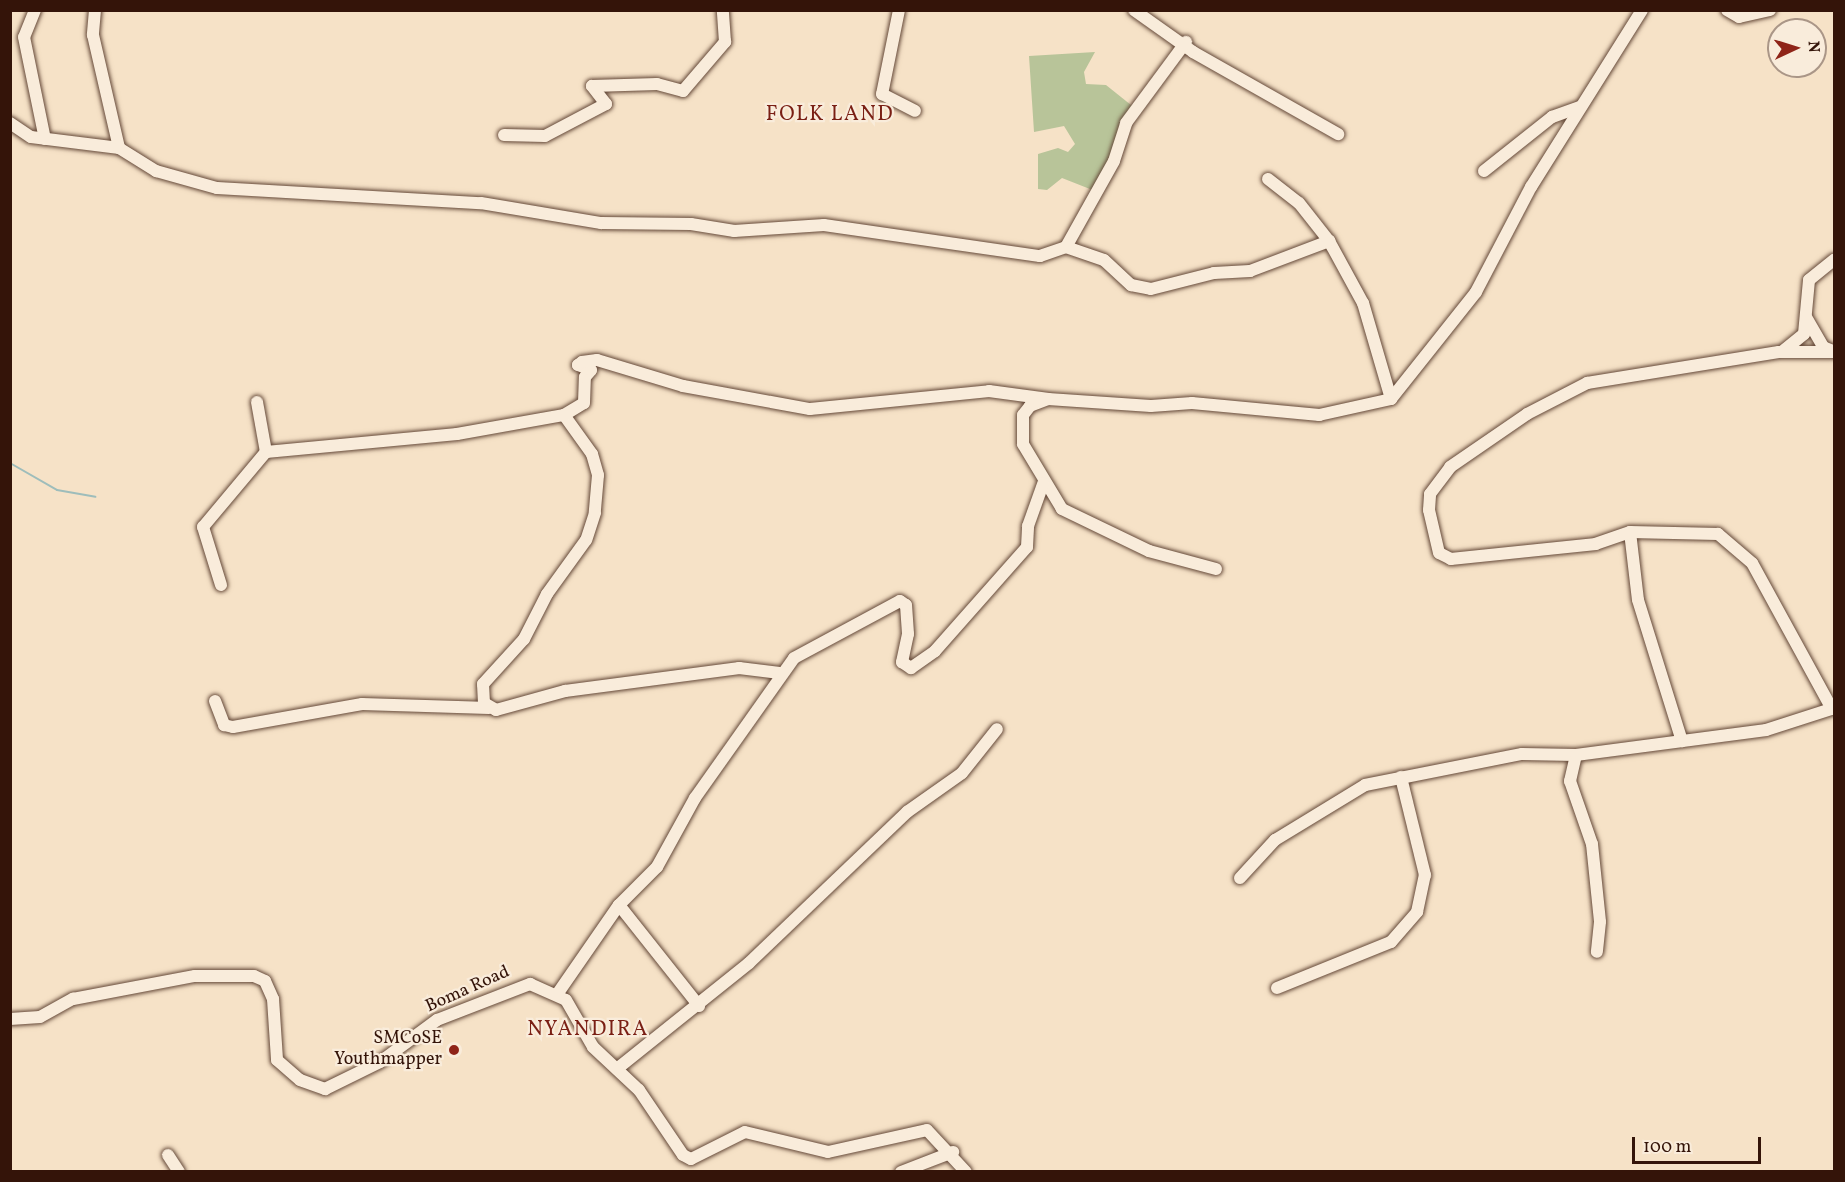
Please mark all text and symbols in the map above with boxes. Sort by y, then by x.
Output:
north arrow [1767,18,1827,78]
text: N [1802,40,1824,53]
district label: FOLK LAND [766,102,894,128]
street label: Boma Road [423,962,513,1018]
district label: NYANDIRA [527,1017,649,1043]
place label: SMCoSE Youthmapper [334,1029,442,1072]
marker: SMCoSE Youthmapper [447,1043,461,1057]
scale bar [1635,1125,1764,1163]
text: 100 m [1643,1135,1692,1160]

